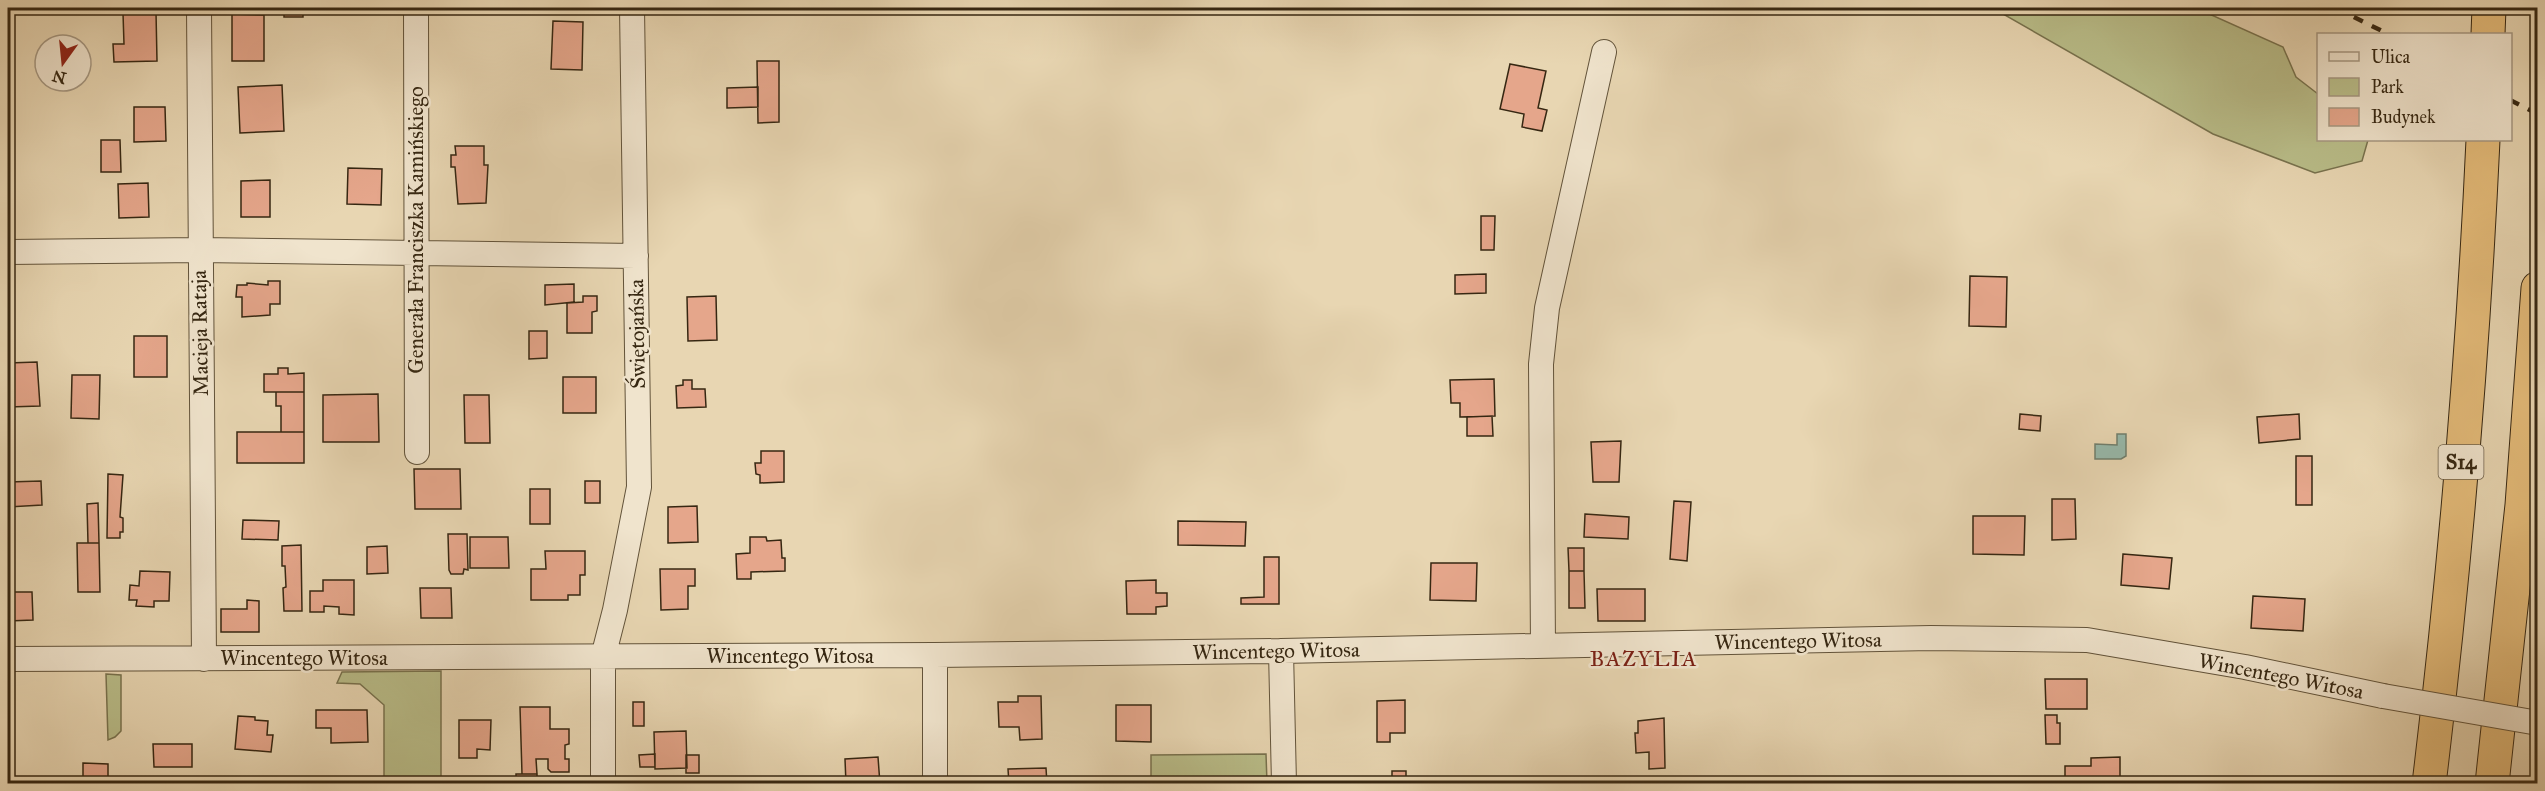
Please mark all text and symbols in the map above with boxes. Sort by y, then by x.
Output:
north arrow [33,33,93,93]
legend [2317,33,2512,141]
text: Ulica [2371,46,2411,68]
text: N [50,66,68,88]
text: Park [2371,76,2404,98]
street label: Generała Franciszka Kamińskiego [403,86,429,374]
text: Budynek [2371,106,2436,128]
street label: Macieja Rataja [186,270,214,396]
street label: Świętojańska [622,279,651,389]
road number: S14 [2438,445,2484,479]
street label: Wincentego Witosa [1714,627,1882,655]
street label: Wincentego Witosa [1192,637,1360,665]
street label: Wincentego Witosa [706,643,874,669]
street label: Wincentego Witosa [220,645,388,671]
district label: BAZYLIA [1590,645,1698,672]
street label: Wincentego Witosa [2196,647,2366,705]

